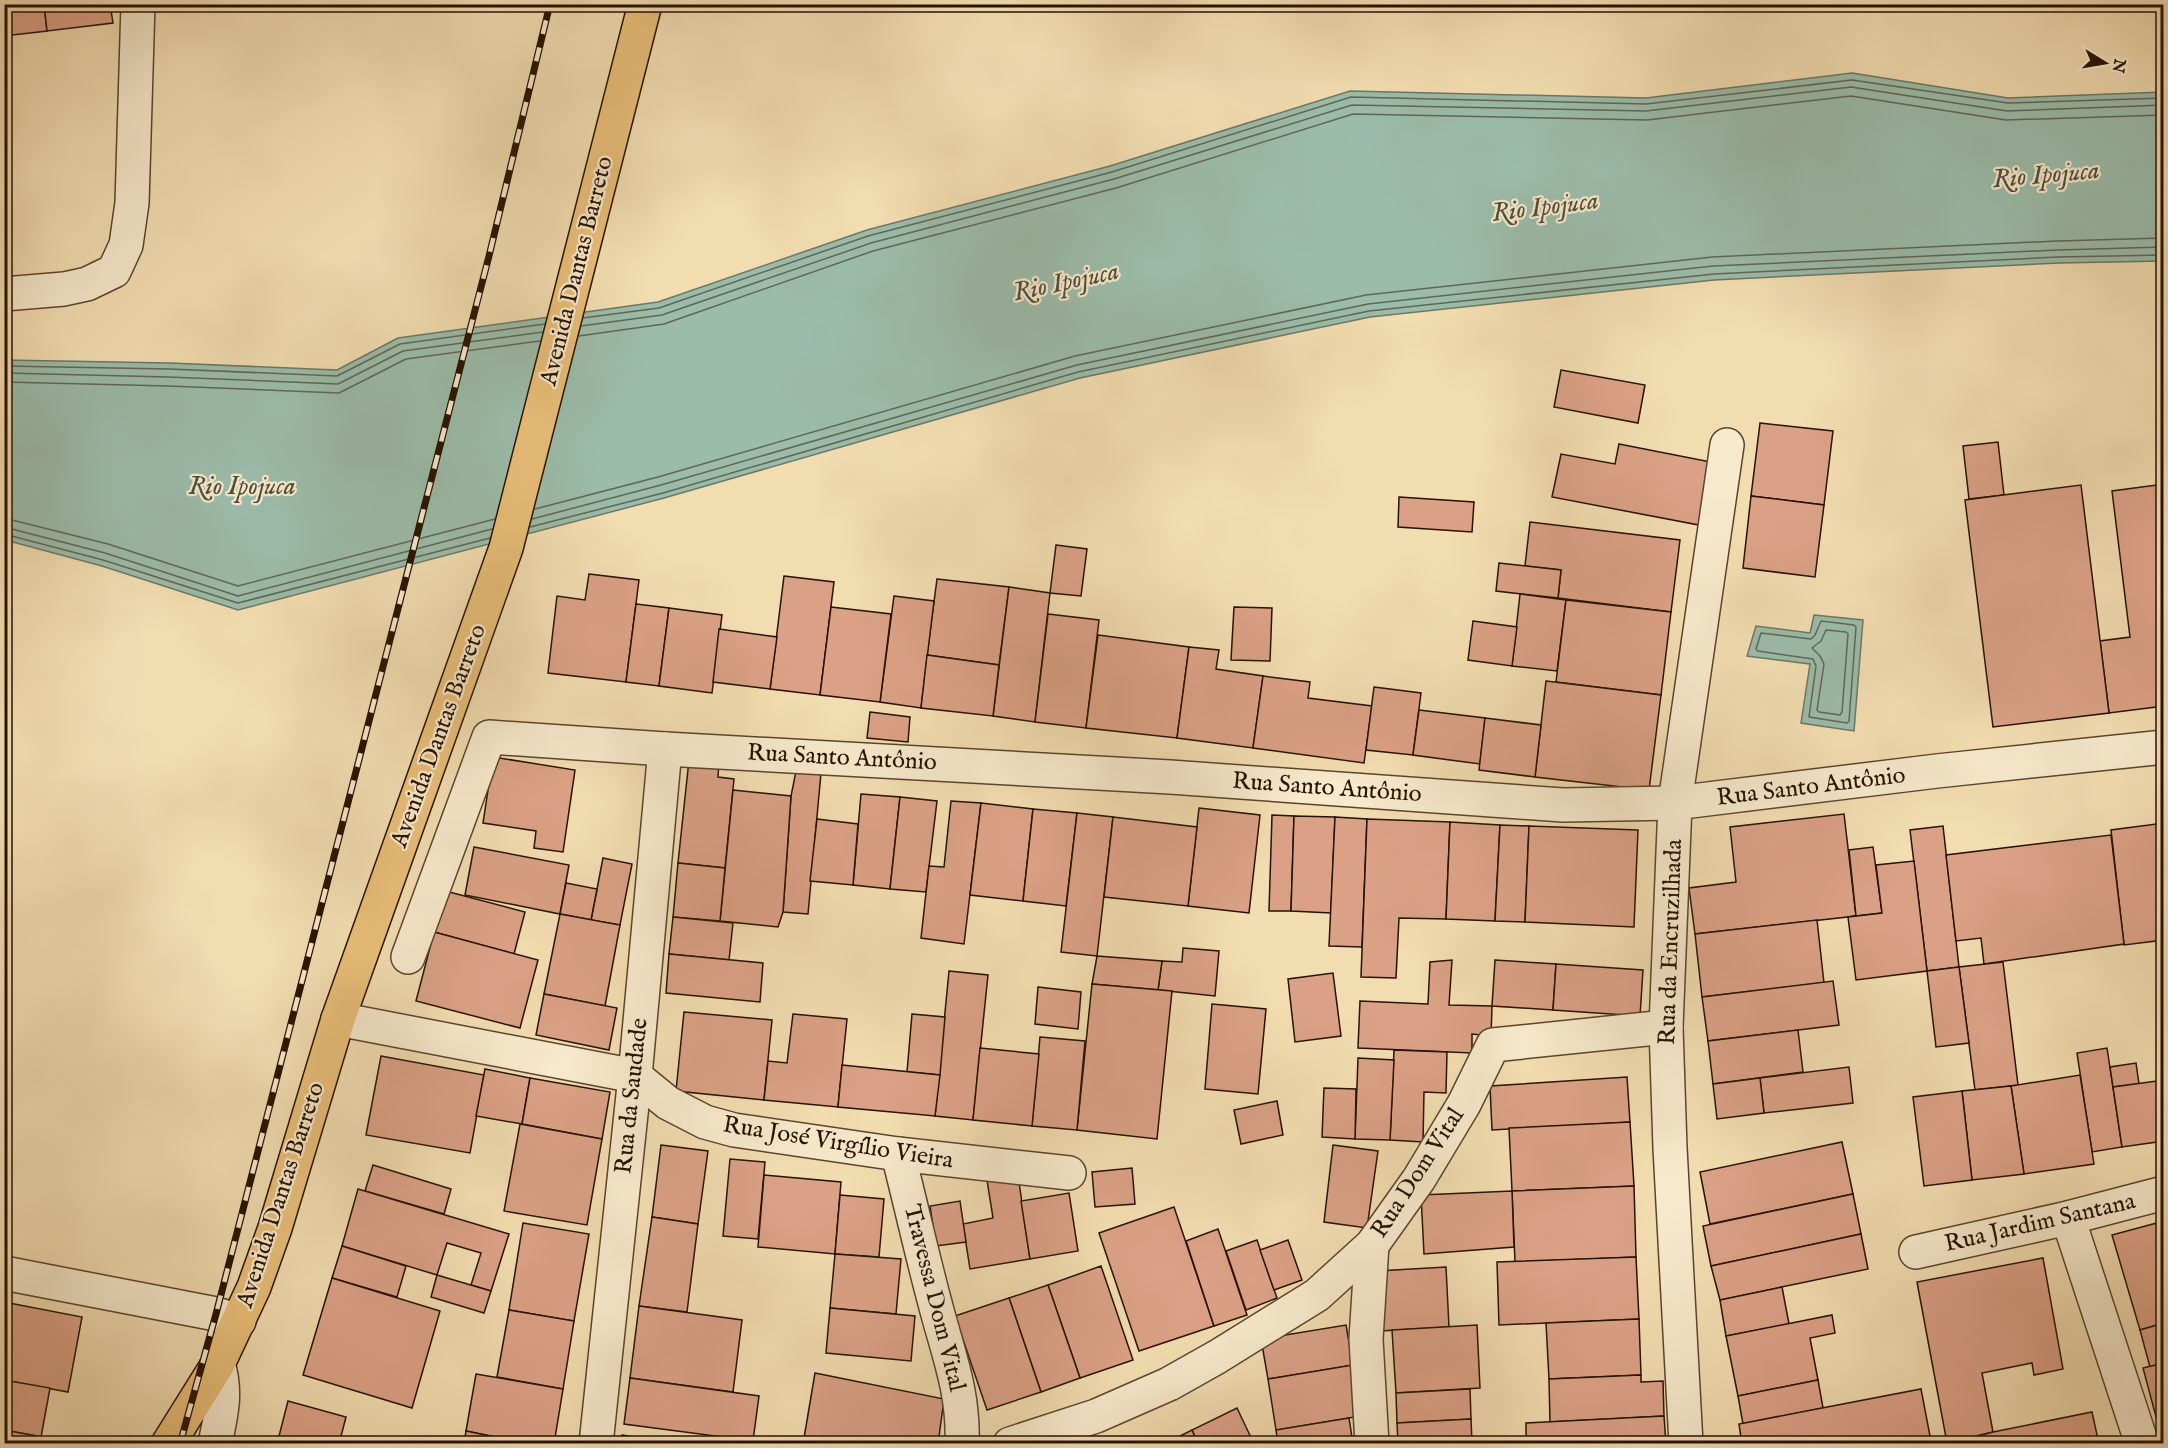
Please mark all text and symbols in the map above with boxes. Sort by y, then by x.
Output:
north arrow [2075,33,2135,93]
text: N [2107,56,2129,74]
street label: Avenida Dantas Barreto [533,153,621,390]
water label: Rio Ipojuca [1991,154,2101,196]
water label: Rio Ipojuca [1490,184,1600,230]
water label: Rio Ipojuca [1010,255,1122,309]
water label: Rio Ipojuca [188,470,296,503]
street label: Avenida Dantas Barreto [384,620,494,853]
street label: Rua Santo Antônio [746,738,938,778]
street label: Rua Santo Antônio [1715,760,1907,814]
street label: Rua Santo Antônio [1231,766,1423,810]
street label: Rua da Encruzilhada [1652,838,1690,1045]
street label: Rua da Saudade [608,1016,656,1176]
street label: Avenida Dantas Barreto [230,1078,332,1313]
street label: Rua Dom Vital [1364,1102,1472,1244]
street label: Rua José Virgílio Vieira [721,1109,956,1177]
street label: Rua Jardim Santana [1942,1186,2139,1260]
street label: Travessa Dom Vital [896,1201,972,1395]

